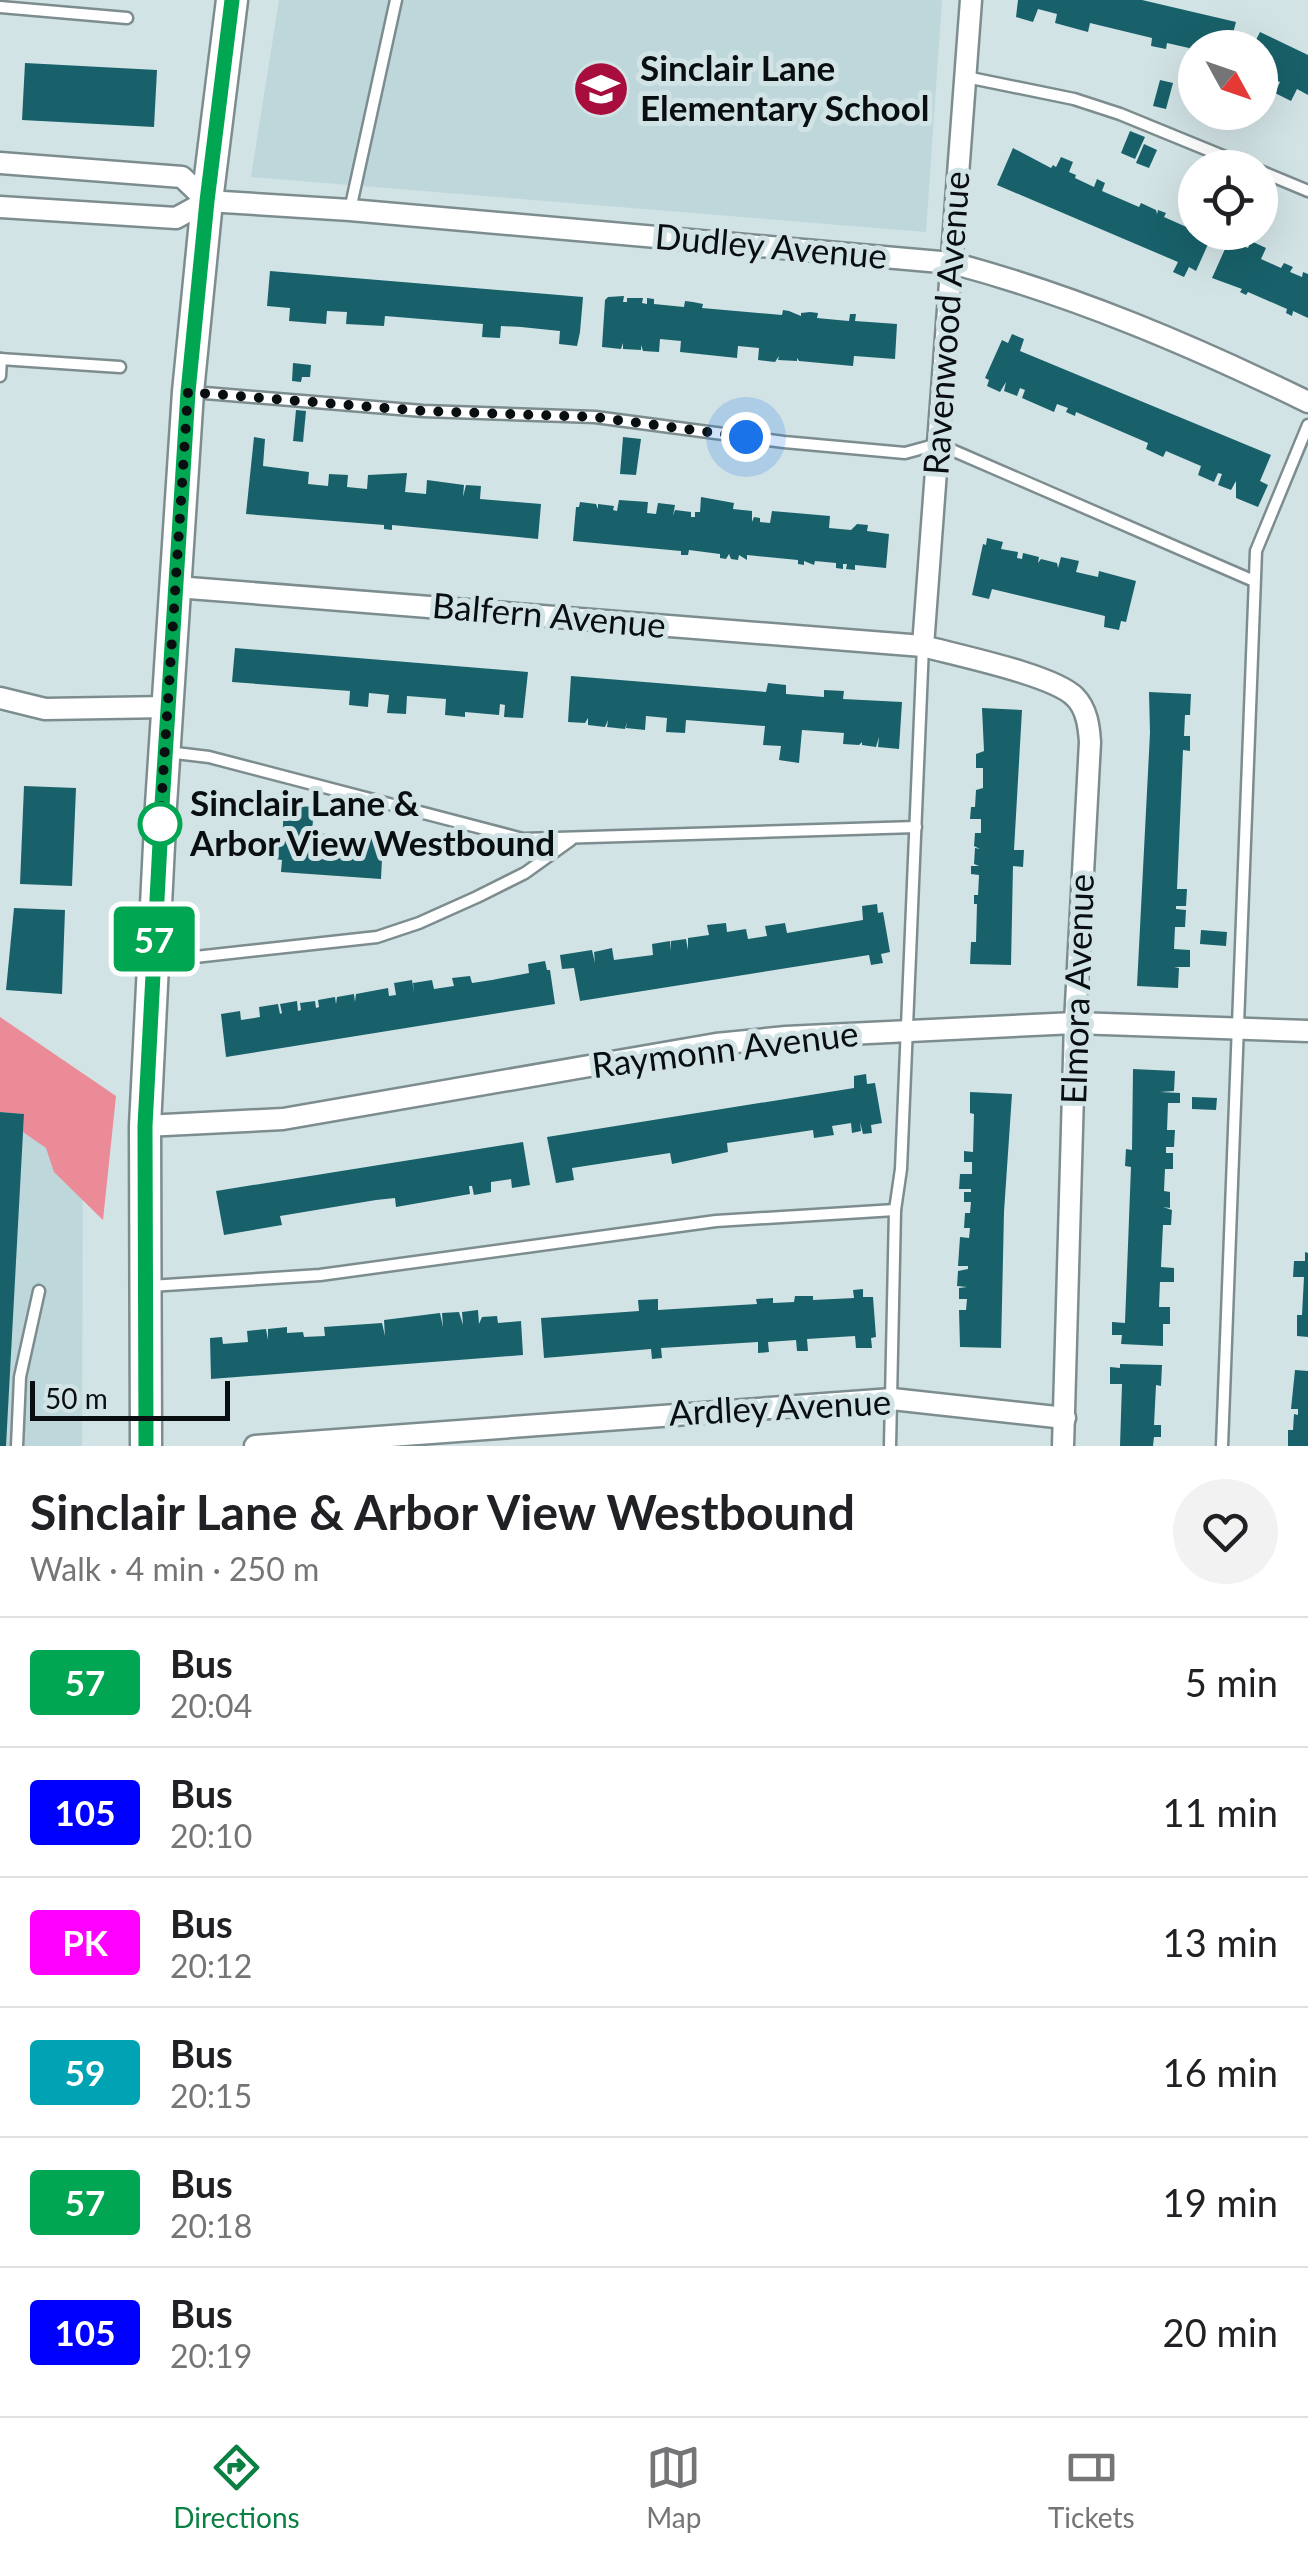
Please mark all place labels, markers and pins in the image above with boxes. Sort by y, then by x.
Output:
place label: Sinclair Lane Elementary School [640,46,930,128]
school or university icon: Sinclair Lane Elementary School [571,59,631,119]
place label: Sinclair Lane & Arbor View Westbound [189,781,555,863]
marker: Sinclair Lane & Arbor View Westbound [139,803,181,845]

